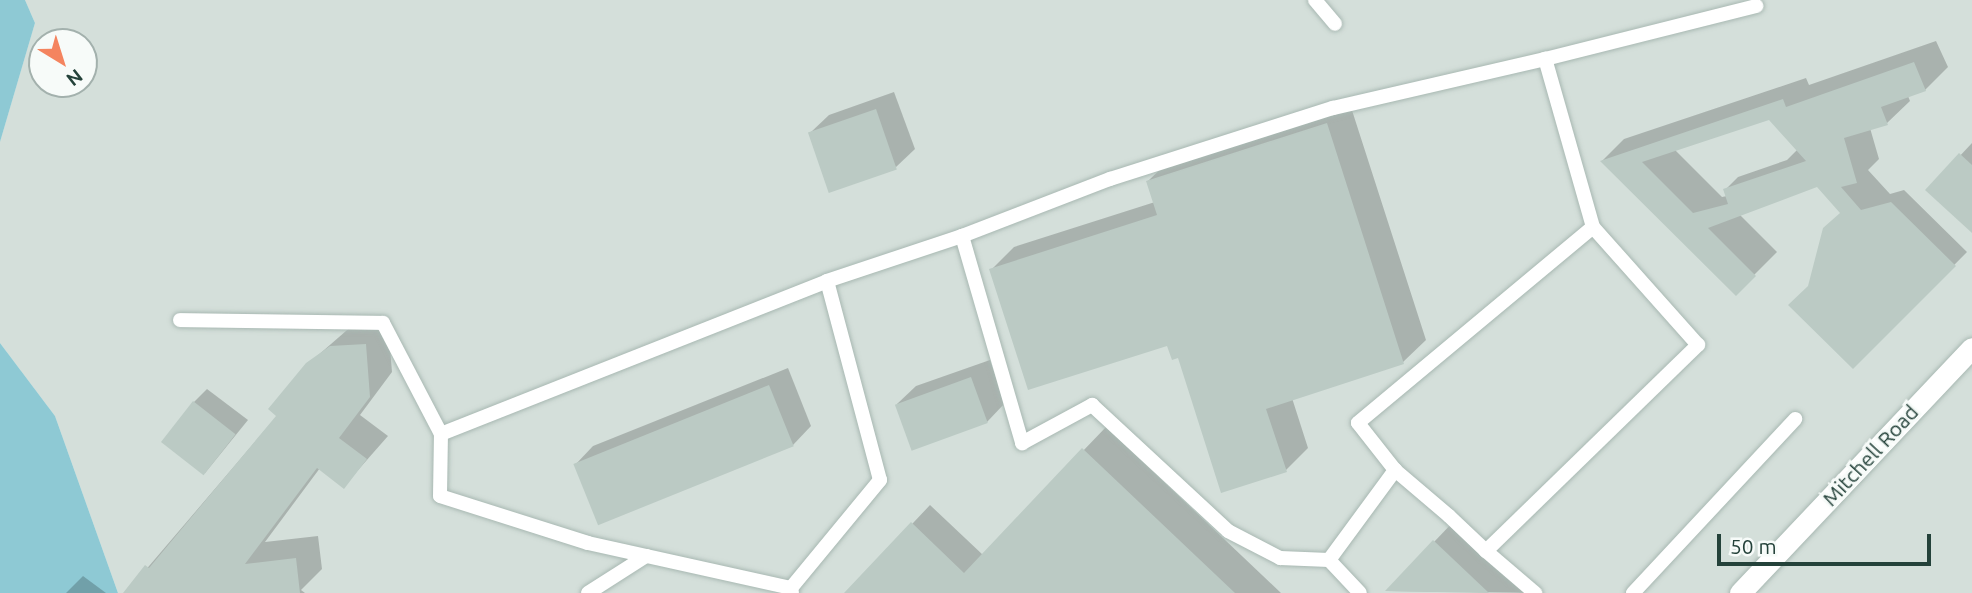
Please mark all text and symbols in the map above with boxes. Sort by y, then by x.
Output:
north arrow [28,28,98,98]
text: N [62,65,87,91]
street label: Mitchell Road [1817,399,1923,511]
scale bar [1720,520,1934,564]
text: 50 m [1730,534,1777,558]

